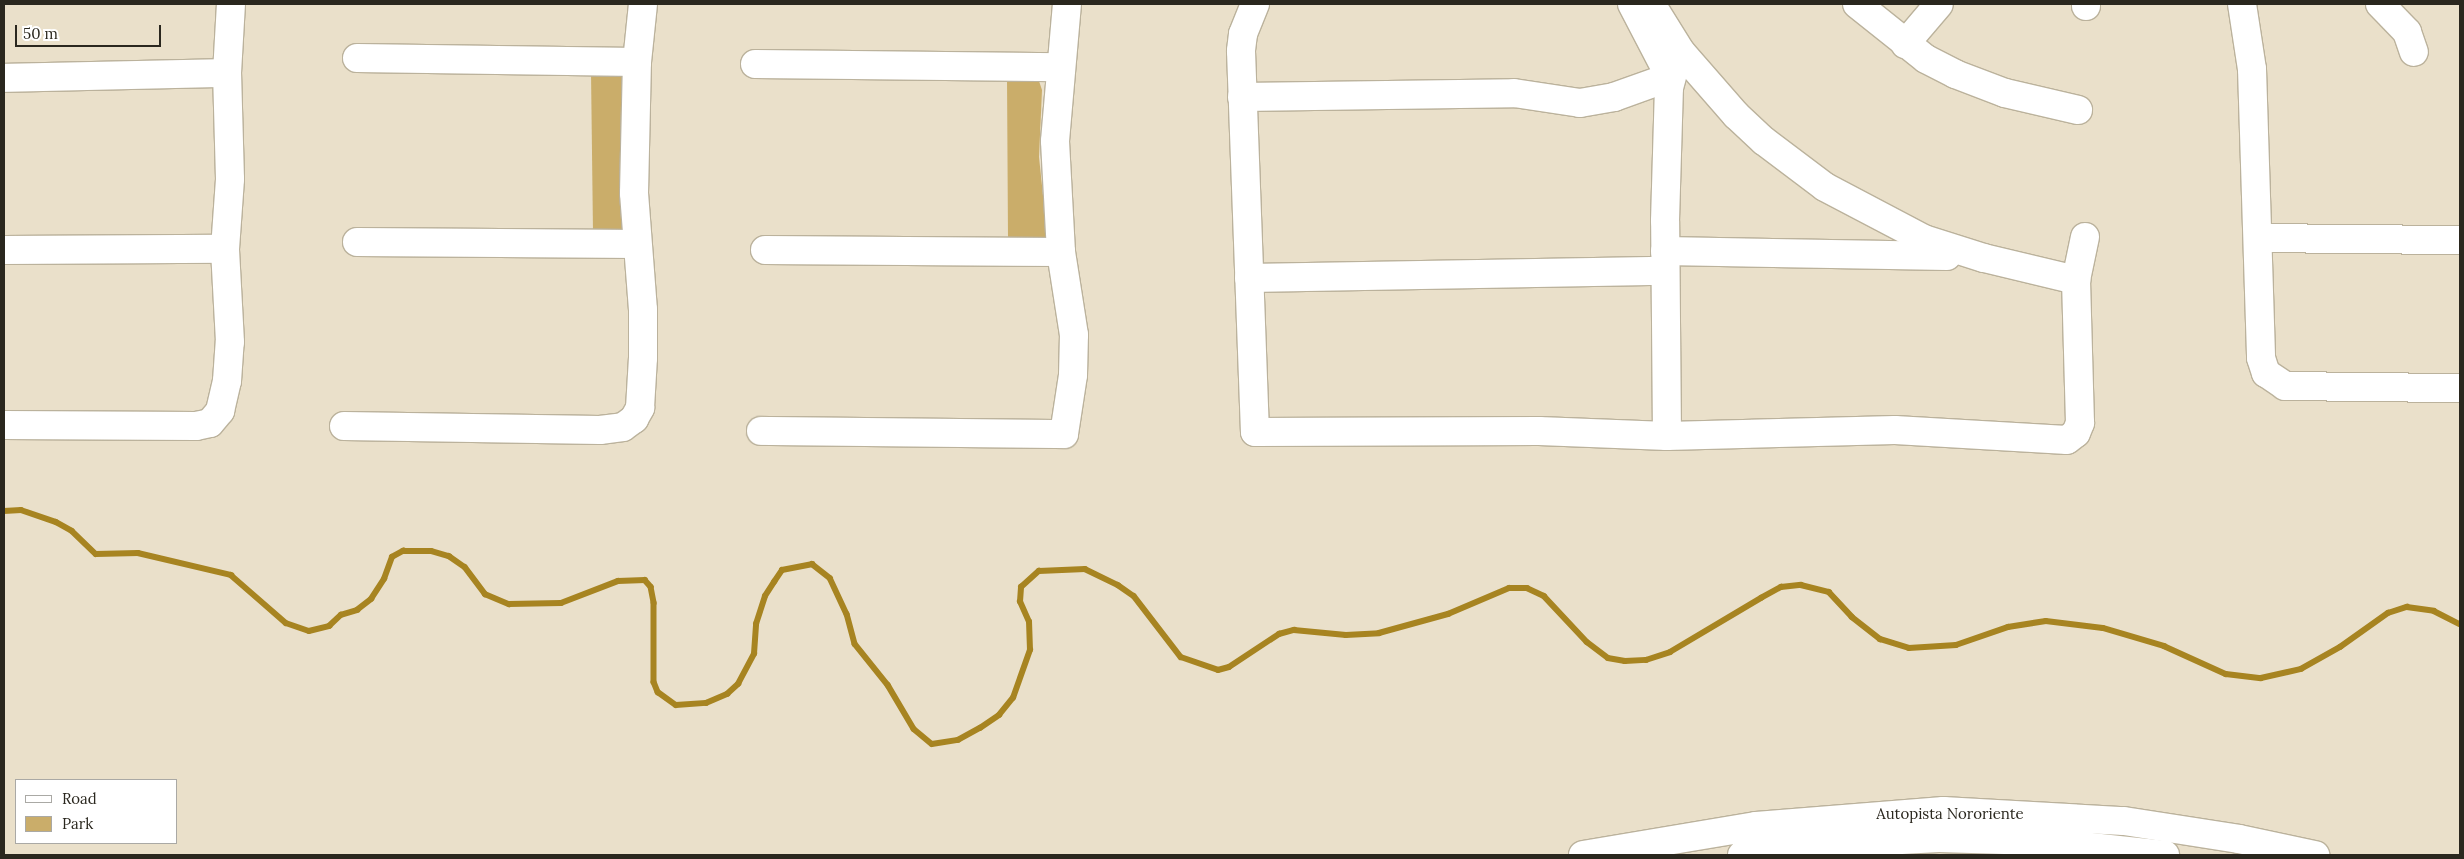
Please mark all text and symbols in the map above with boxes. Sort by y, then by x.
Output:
scale bar [18,15,164,47]
text: 50 m [23,24,58,43]
legend [15,779,178,844]
text: Road [62,789,97,808]
street label: Autopista Nororiente [1876,805,2024,823]
text: Park [62,814,93,833]

